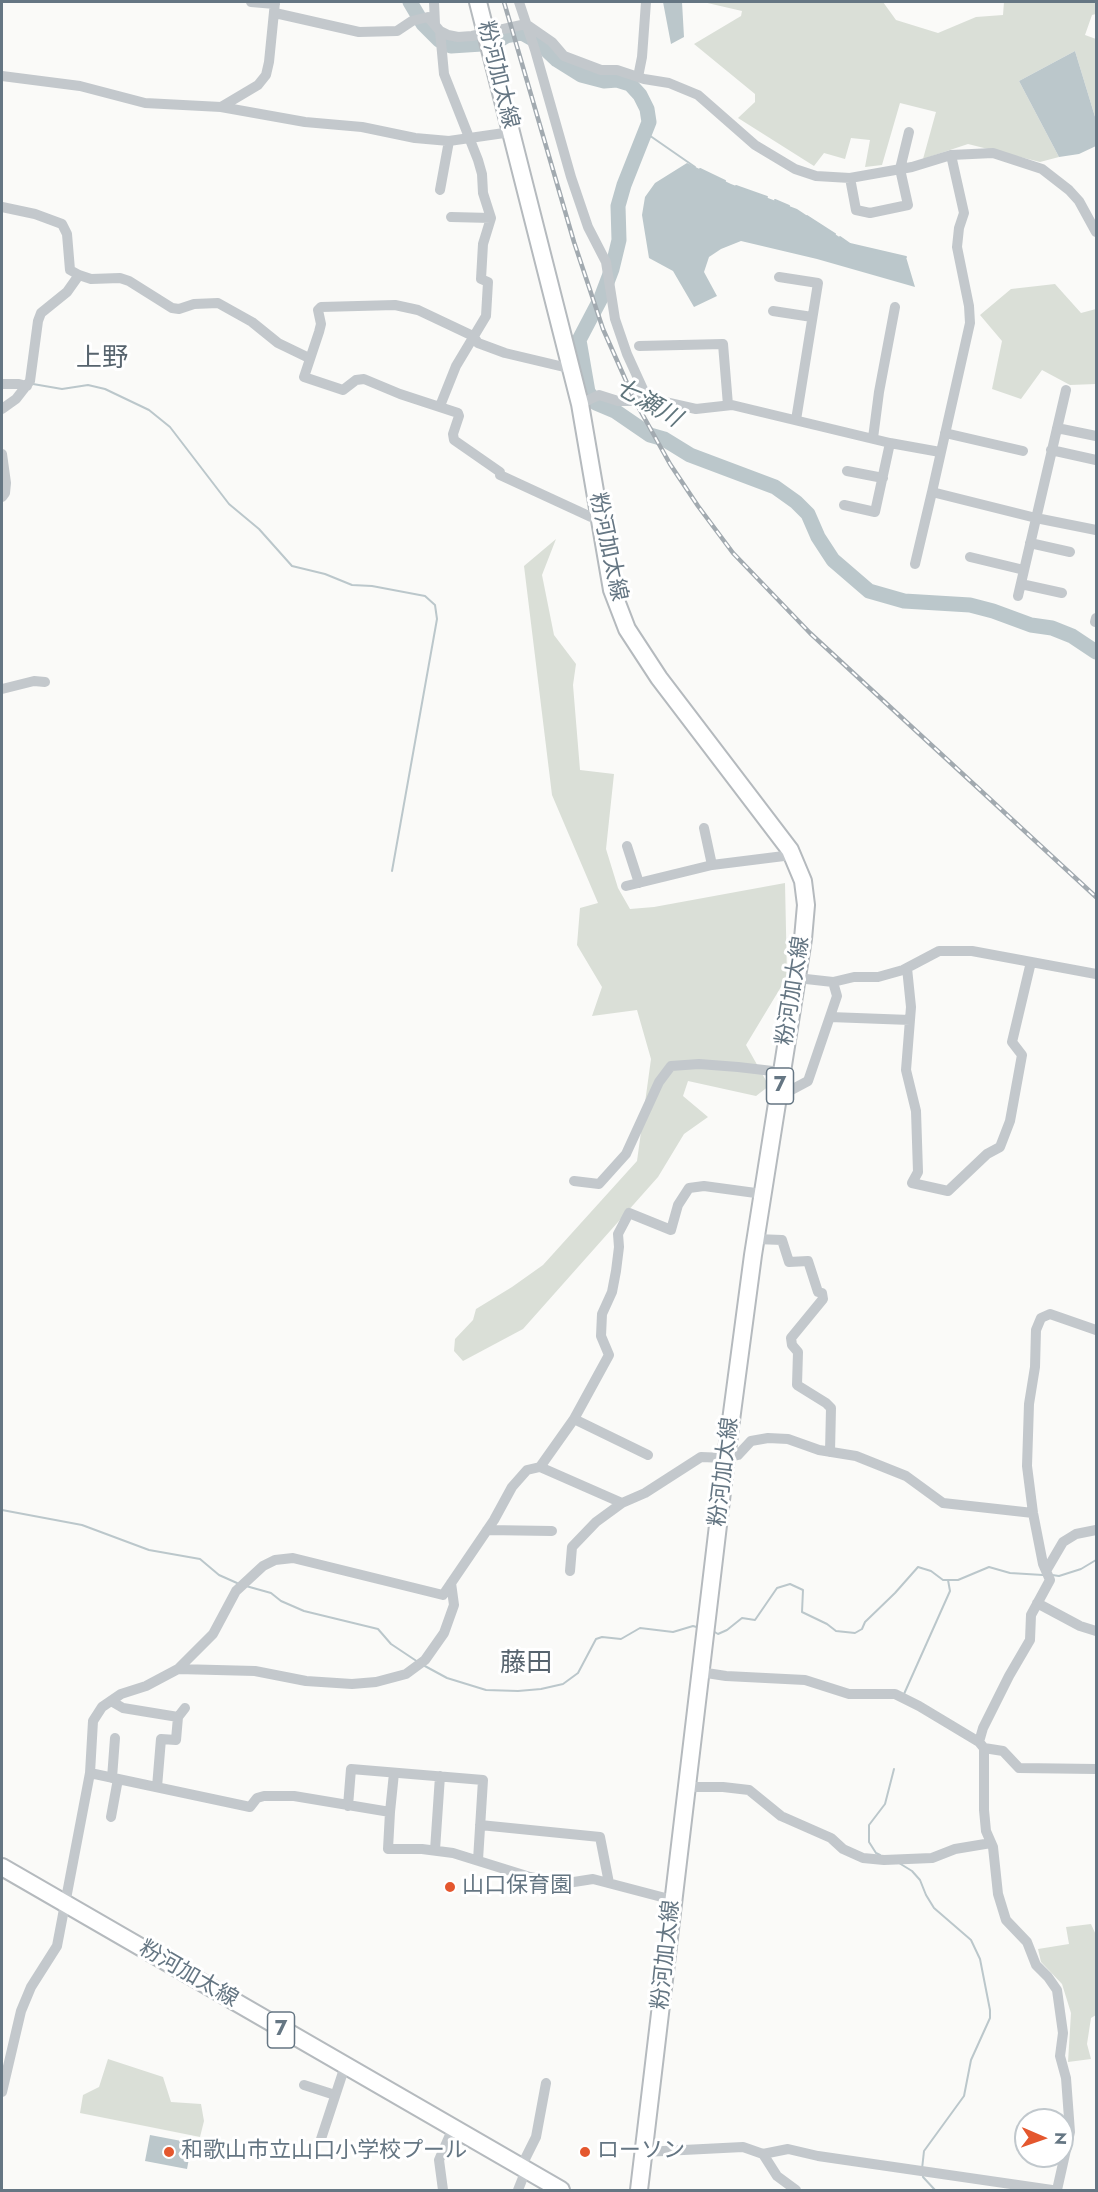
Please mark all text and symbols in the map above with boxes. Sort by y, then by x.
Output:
street label: 粉河加太線 [471,18,523,132]
district label: 上野 [76,344,128,376]
water label: 七瀬川 [609,374,685,434]
street label: 粉河加太線 [583,490,631,604]
street label: 粉河加太線 [772,935,816,1047]
road number: 7 [766,1068,794,1104]
street label: 粉河加太線 [705,1416,745,1528]
district label: 藤田 [500,1649,552,1681]
place label: 山口保育園 [462,1874,572,1900]
marker: 山口保育園 [443,1880,457,1894]
street label: 粉河加太線 [648,1899,686,2011]
street label: 粉河加太線 [134,1936,242,2014]
road number: 7 [268,2012,294,2048]
north arrow [1014,2108,1074,2168]
text: N [1049,2132,1072,2145]
place label: 和歌山市立山口小学校プール [181,2139,467,2165]
place label: ローソン [597,2139,685,2165]
marker: 和歌山市立山口小学校プール [162,2145,176,2159]
marker: ローソン [578,2145,592,2159]

